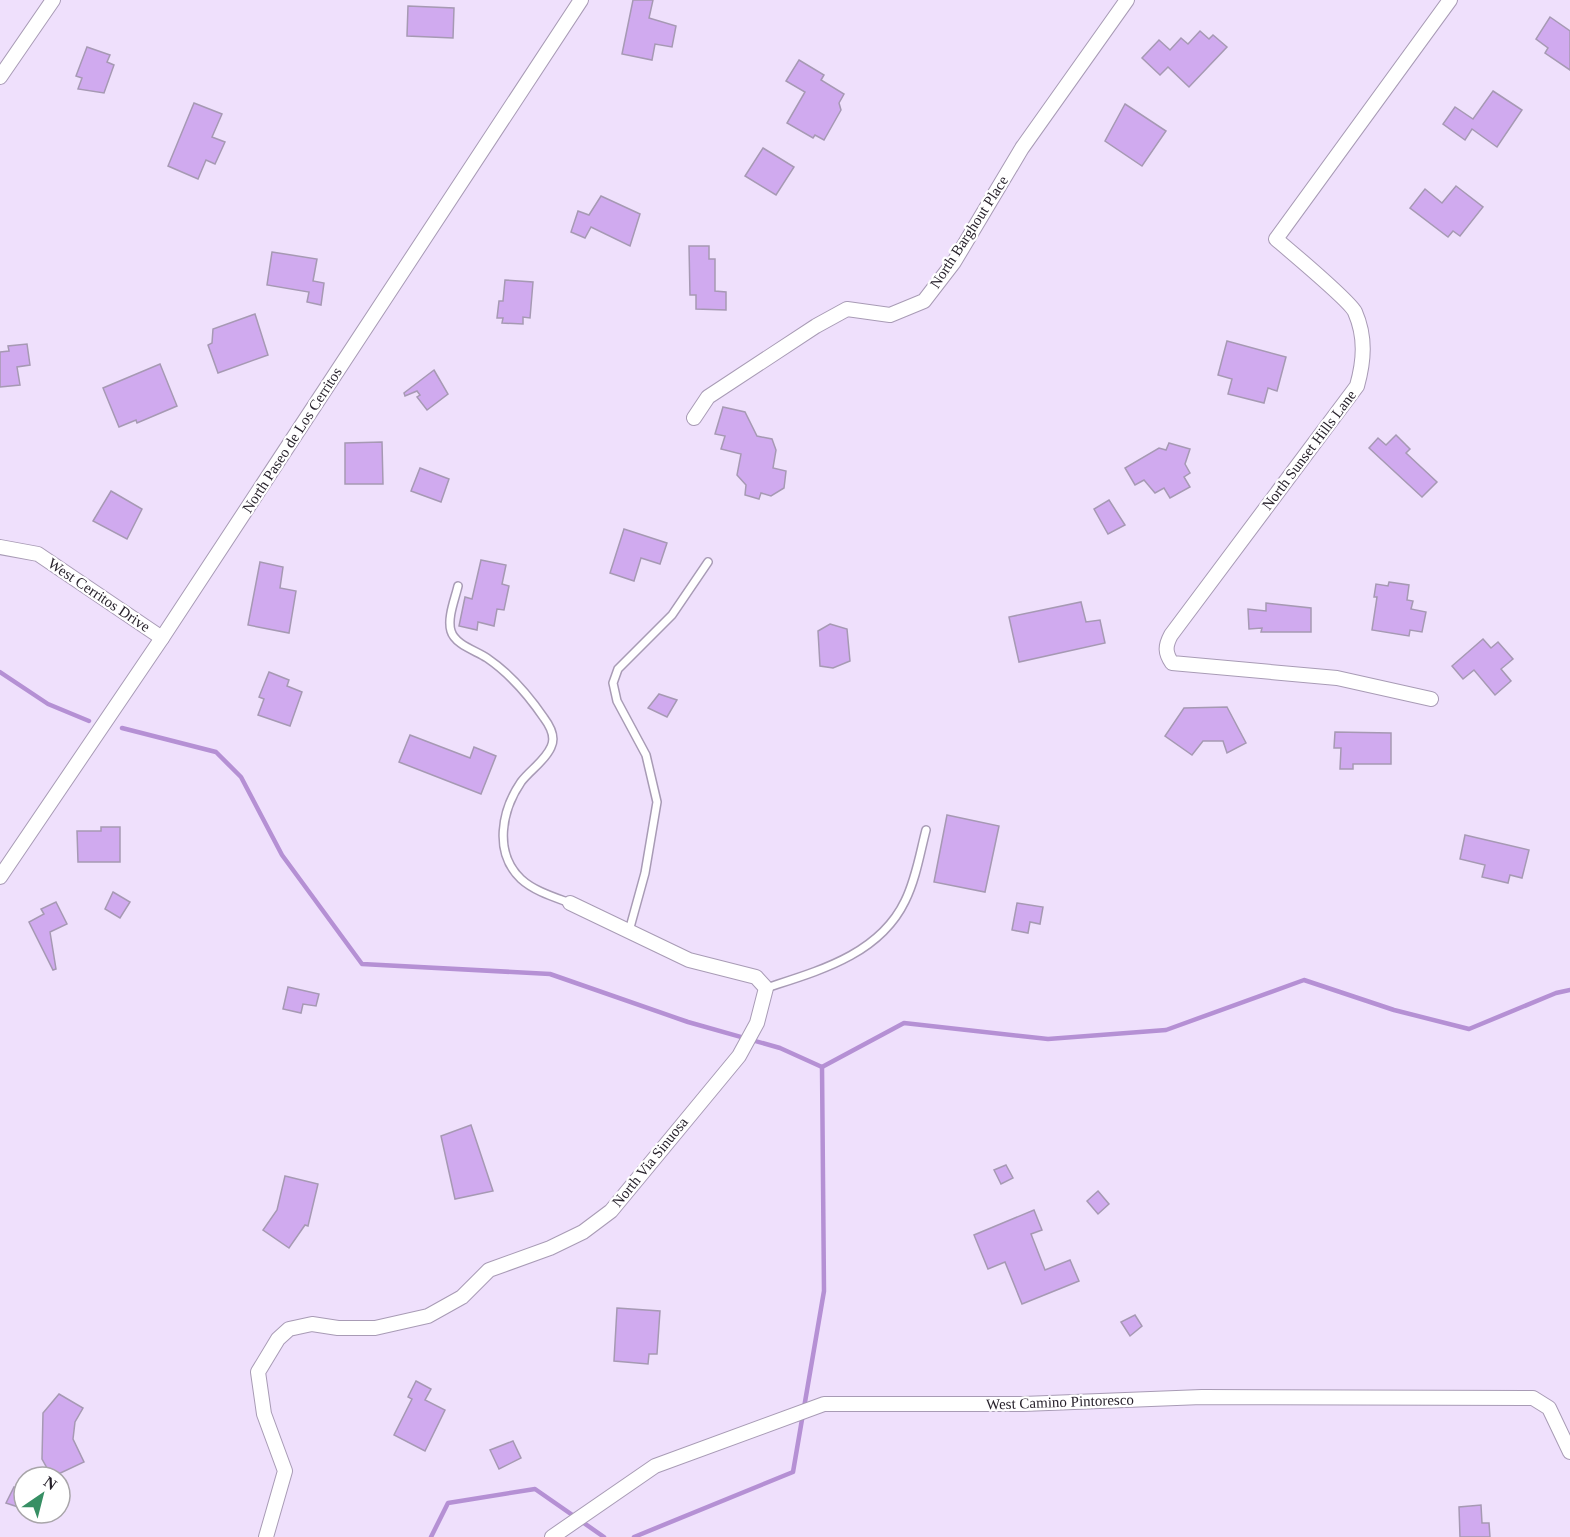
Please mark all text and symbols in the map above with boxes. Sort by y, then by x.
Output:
street label: North Barghout Place [927,173,1011,291]
street label: North Paseo de Los Cerritos [239,364,345,516]
street label: North Sunset Hills Lane [1259,387,1359,513]
street label: West Cerritos Drive [45,555,153,635]
street label: North Via Sinuosa [609,1114,691,1210]
street label: West Camino Pintoresco [986,1391,1134,1413]
north arrow [12,1465,72,1525]
text: N [41,1473,60,1494]

